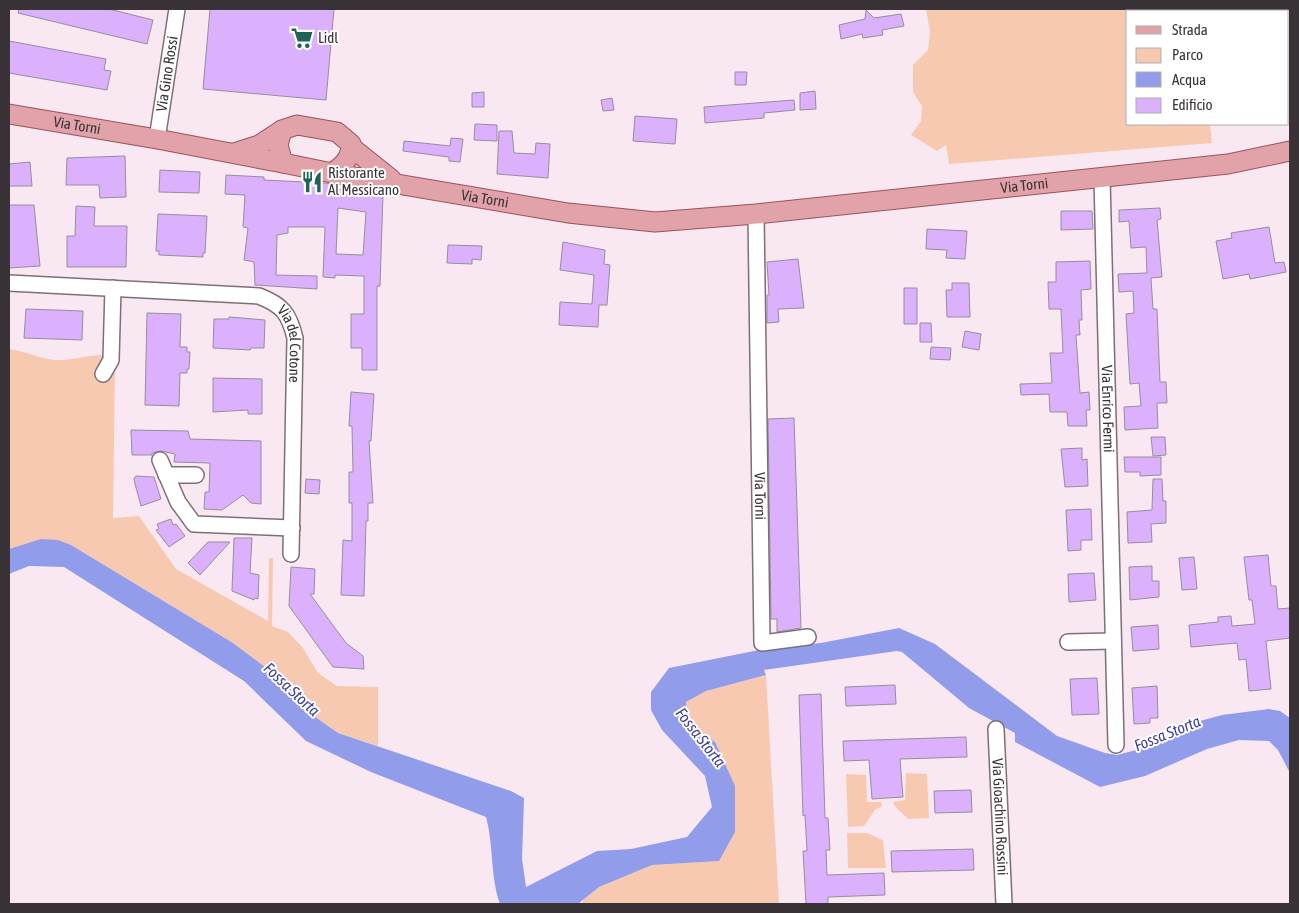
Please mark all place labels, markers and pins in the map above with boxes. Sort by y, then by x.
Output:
supermarket icon: Lidl [289,25,315,51]
place label: Lidl [318,29,338,46]
place label: Ristorante Al Messicano [328,164,399,198]
restaurant icon: Ristorante Al Messicano [299,169,325,195]

